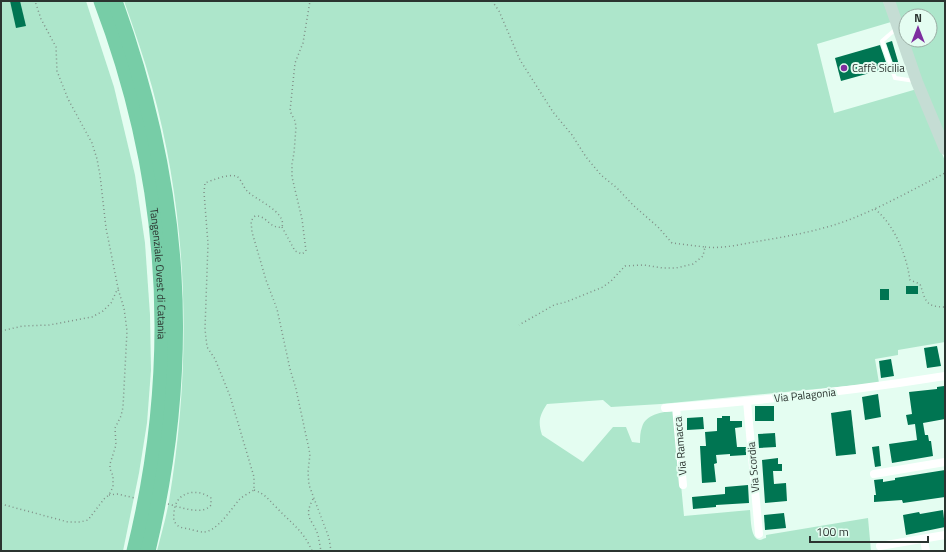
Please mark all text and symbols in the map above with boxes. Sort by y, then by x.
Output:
north arrow [898,8,938,48]
text: N [914,10,922,26]
place label: Caffè Sicilia [852,60,905,76]
marker: Caffè Sicilia [839,63,849,73]
street label: Tangenziale Ovest di Catania [146,207,170,340]
street label: Via Palagonia [773,384,837,406]
street label: Via Ramacca [669,416,691,476]
street label: Via Scordia [743,441,763,493]
scale bar [810,518,928,544]
text: 100 m [816,522,849,541]

